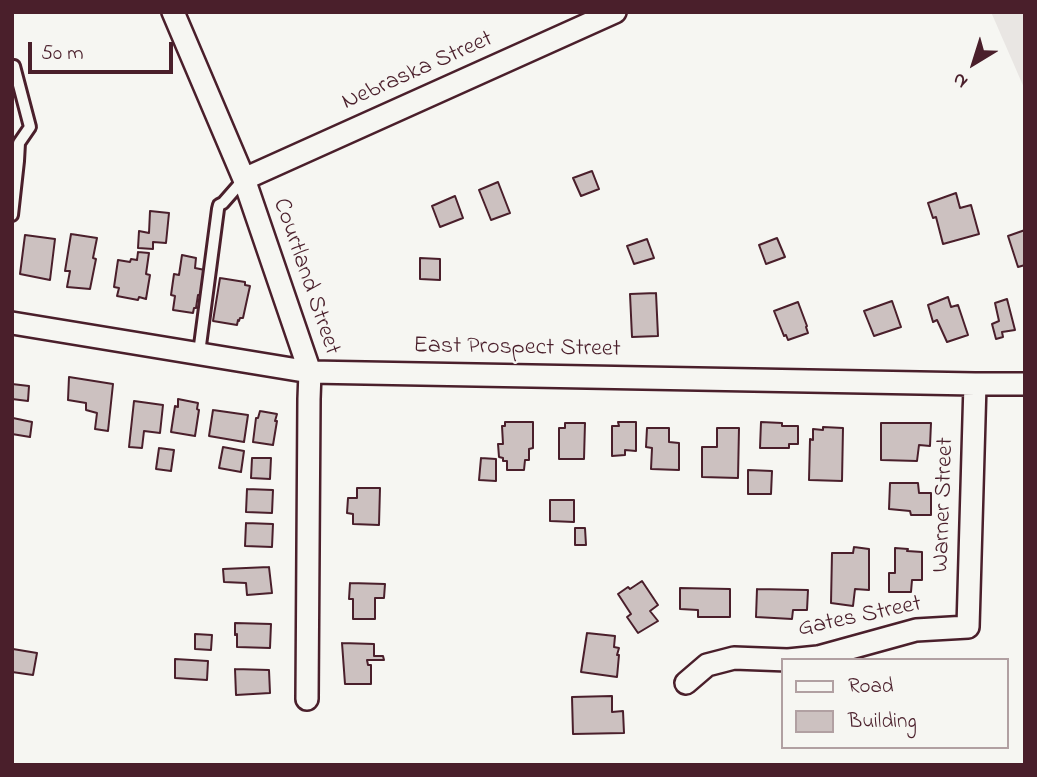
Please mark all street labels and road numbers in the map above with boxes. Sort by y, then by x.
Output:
street label: Nebraska Street [338,26,498,118]
street label: Courtland Street [265,195,345,359]
street label: East Prospect Street [413,333,621,365]
street label: Warner Street [928,437,962,573]
street label: Gates Street [796,591,924,645]

